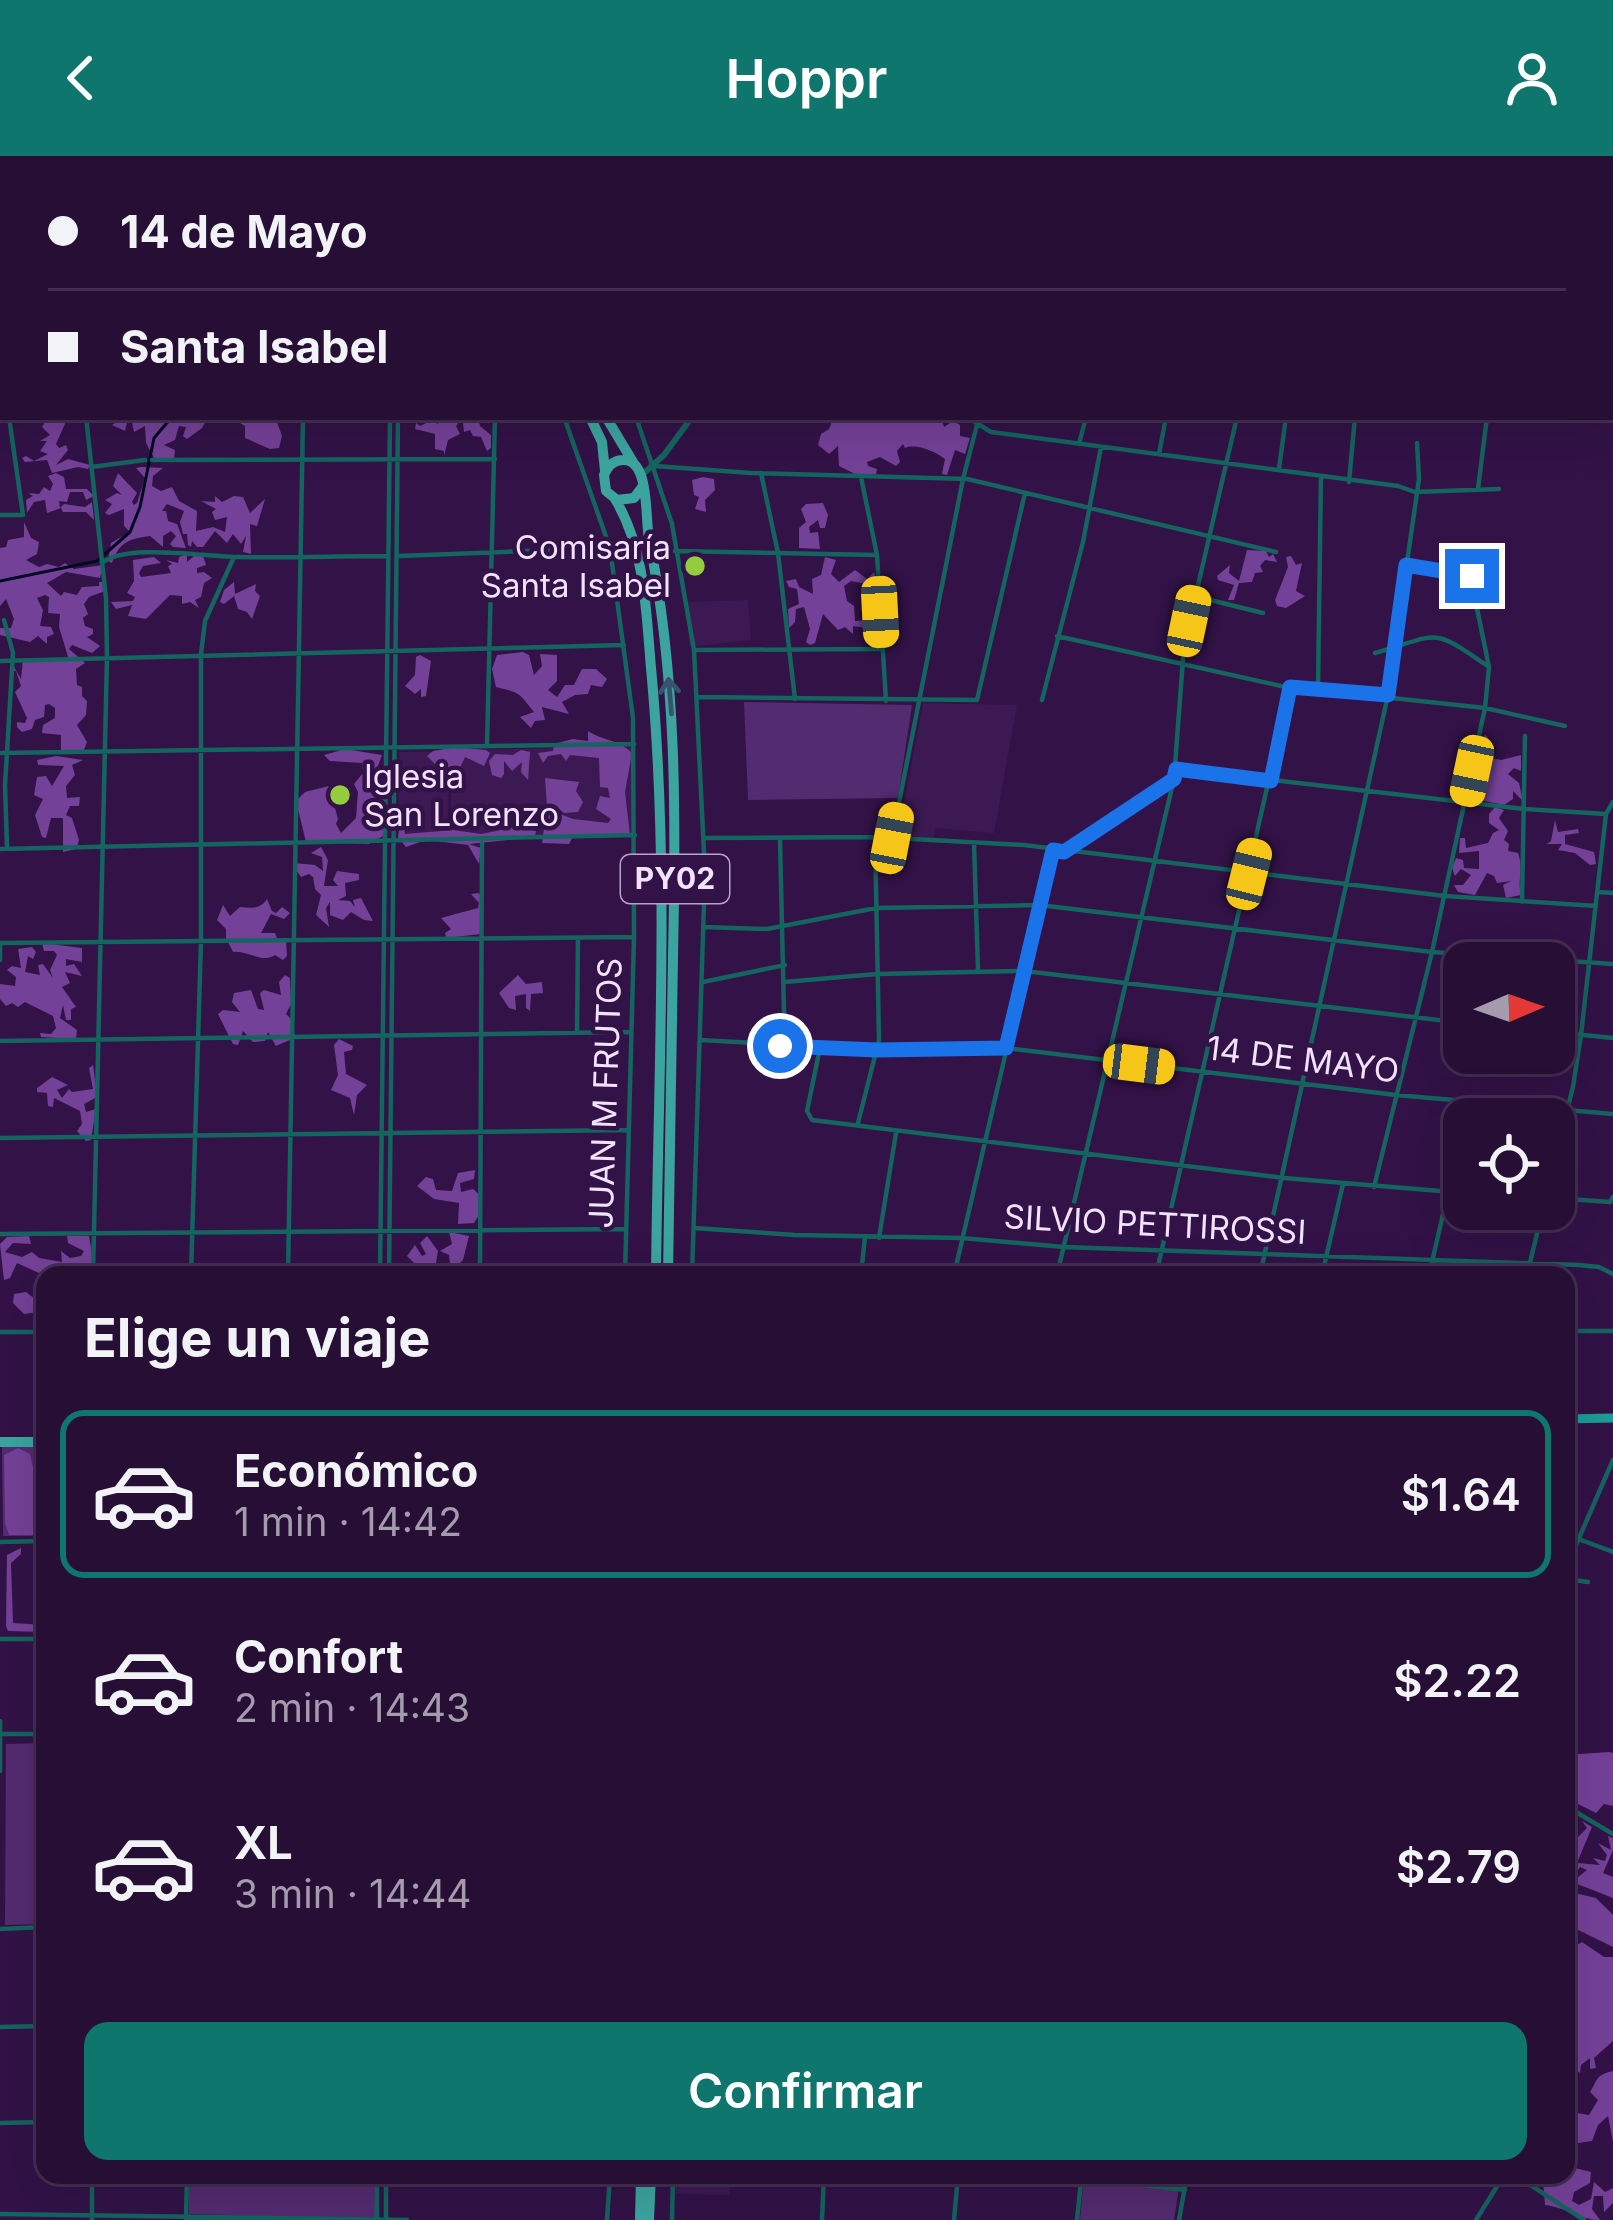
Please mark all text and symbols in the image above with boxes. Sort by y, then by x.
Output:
icon: back [48,45,114,111]
icon: person [1499,45,1565,111]
text: Hoppr [726,46,887,111]
text: 14 de Mayo [120,204,367,259]
text: Santa Isabel [120,319,388,374]
place label: Comisaría Santa Isabel [481,527,671,605]
route end [1445,549,1499,603]
marker: Comisaría Santa Isabel [682,553,708,579]
car [860,575,900,649]
car [1164,582,1214,660]
one-way arrow [658,677,681,716]
car [1447,732,1497,810]
place label: Iglesia San Lorenzo [364,756,559,834]
marker: Iglesia San Lorenzo [327,782,353,808]
car [867,799,917,877]
car [1223,835,1275,913]
road number: PY02 [621,855,729,903]
north arrow [1443,942,1575,1074]
map controls [1443,942,1575,1230]
street label: JUAN M FRUTOS [580,957,630,1229]
route start [753,1019,807,1073]
street label: 14 DE MAYO [1204,1027,1402,1091]
car [1101,1042,1177,1086]
button: locate [1443,1098,1575,1230]
street label: SILVIO PETTIROSSI [1003,1196,1307,1252]
text: Elige un viaje [84,1305,430,1370]
icon: car [90,1440,198,1548]
text: Económico [234,1443,478,1498]
text: $1.64 [1401,1467,1521,1522]
text: 1 min · 14:42 [234,1498,462,1545]
icon: car [90,1626,198,1734]
text: Confort [234,1629,403,1684]
text: $2.22 [1393,1653,1521,1708]
text: 2 min · 14:43 [234,1684,470,1731]
icon: car [90,1812,198,1920]
text: XL [234,1815,293,1870]
text: $2.79 [1396,1839,1521,1894]
text: 3 min · 14:44 [234,1870,472,1917]
button: Confirmar [84,2022,1527,2160]

